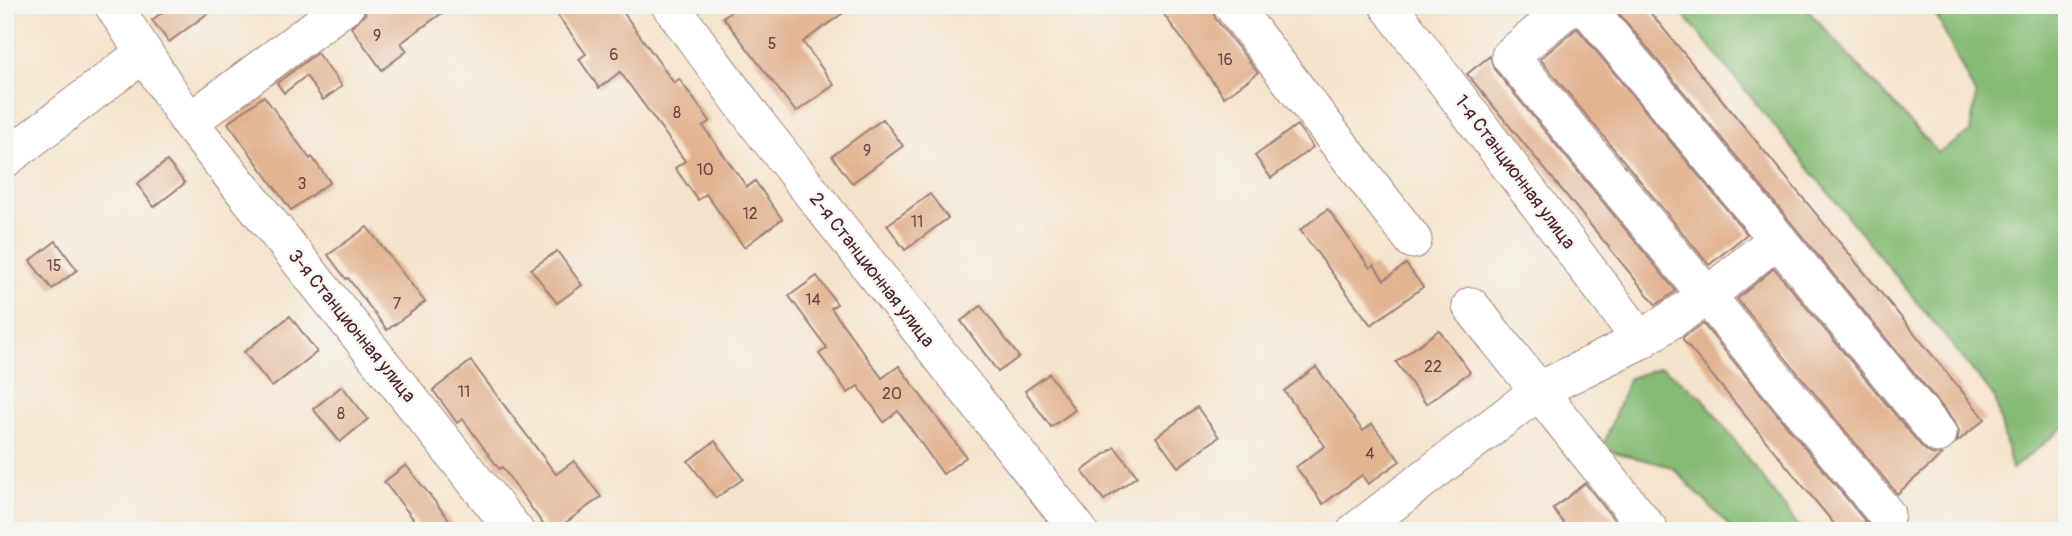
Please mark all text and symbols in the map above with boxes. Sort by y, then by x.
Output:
house number: 9 [373,26,381,46]
house number: 5 [768,34,776,54]
house number: 6 [609,45,619,65]
house number: 16 [1217,50,1233,70]
street label: 1-я Станционная улица [1449,90,1581,254]
house number: 8 [673,103,681,123]
house number: 9 [863,141,871,161]
house number: 10 [696,160,714,180]
house number: 3 [298,174,307,194]
street label: 2-я Станционная улица [804,188,940,352]
house number: 12 [742,204,758,224]
house number: 11 [911,212,923,232]
street label: 3-я Станционная улица [283,245,421,408]
house number: 15 [47,256,61,276]
house number: 14 [805,290,821,310]
house number: 7 [393,294,402,314]
house number: 22 [1424,357,1442,377]
house number: 11 [458,382,470,402]
house number: 20 [882,384,902,404]
house number: 8 [337,404,345,424]
house number: 4 [1365,444,1375,464]

